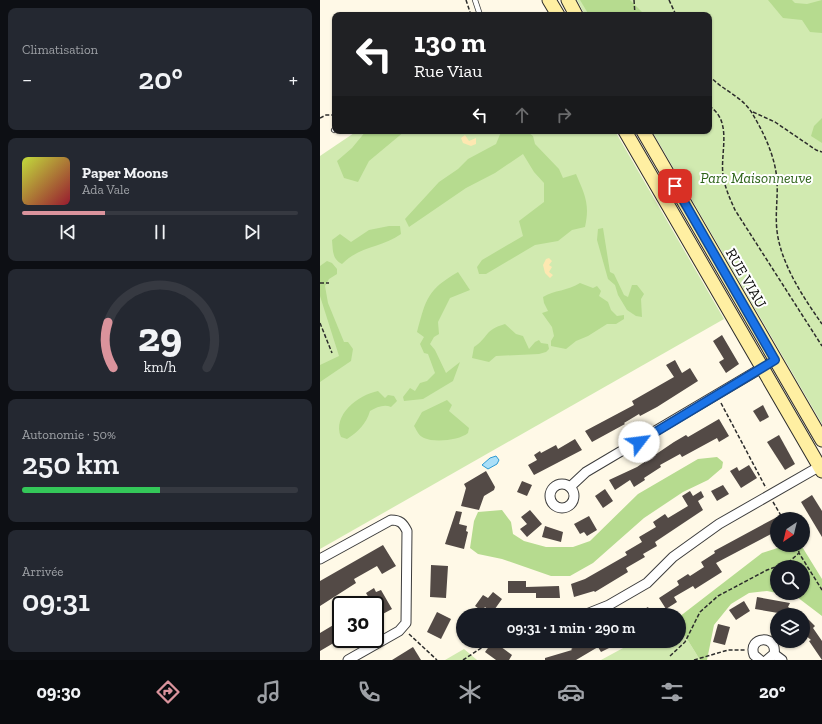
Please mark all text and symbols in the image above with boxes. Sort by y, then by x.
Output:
text: 130 m [414,26,486,59]
icon: left [348,28,400,80]
text: Climatisation [22,42,98,57]
text: Rue Viau [414,60,482,82]
text: 20° [138,61,183,97]
text: − [22,66,32,93]
text: + [289,66,298,93]
icon: left [469,104,491,126]
icon: ahead [511,104,533,126]
icon: right [553,104,575,126]
text: Paper Moons [82,164,168,182]
pin [658,169,692,203]
park label: Parc Maisonneuve [700,169,812,187]
icon: arrive [664,175,686,197]
text: Ada Vale [82,182,130,197]
icon: previous [57,221,79,243]
icon: pause [149,221,171,243]
icon: next [241,221,263,243]
street label: RUE VIAU [722,245,770,311]
text: 29 [138,312,182,362]
text: km/h [144,359,176,376]
position arrow [618,421,660,463]
text: Autonomie · 50% [22,427,116,442]
text: 250 km [22,446,119,482]
north arrow [770,512,810,552]
map controls [770,512,810,648]
button: search [770,560,810,600]
text: Arrivée [22,564,63,579]
text: 09:31 [22,583,90,619]
speed limit sign: 30 [332,596,384,648]
button: layers [770,608,810,648]
text: 09:31 · 1 min · 290 m [507,619,635,637]
icon: directions [154,678,182,706]
icon: music [255,678,283,706]
icon: phone [355,678,383,706]
icon: climate [456,678,484,706]
icon: car [557,678,585,706]
icon: filters [658,678,686,706]
text: 09:30 [36,681,81,703]
text: 20° [759,681,785,703]

